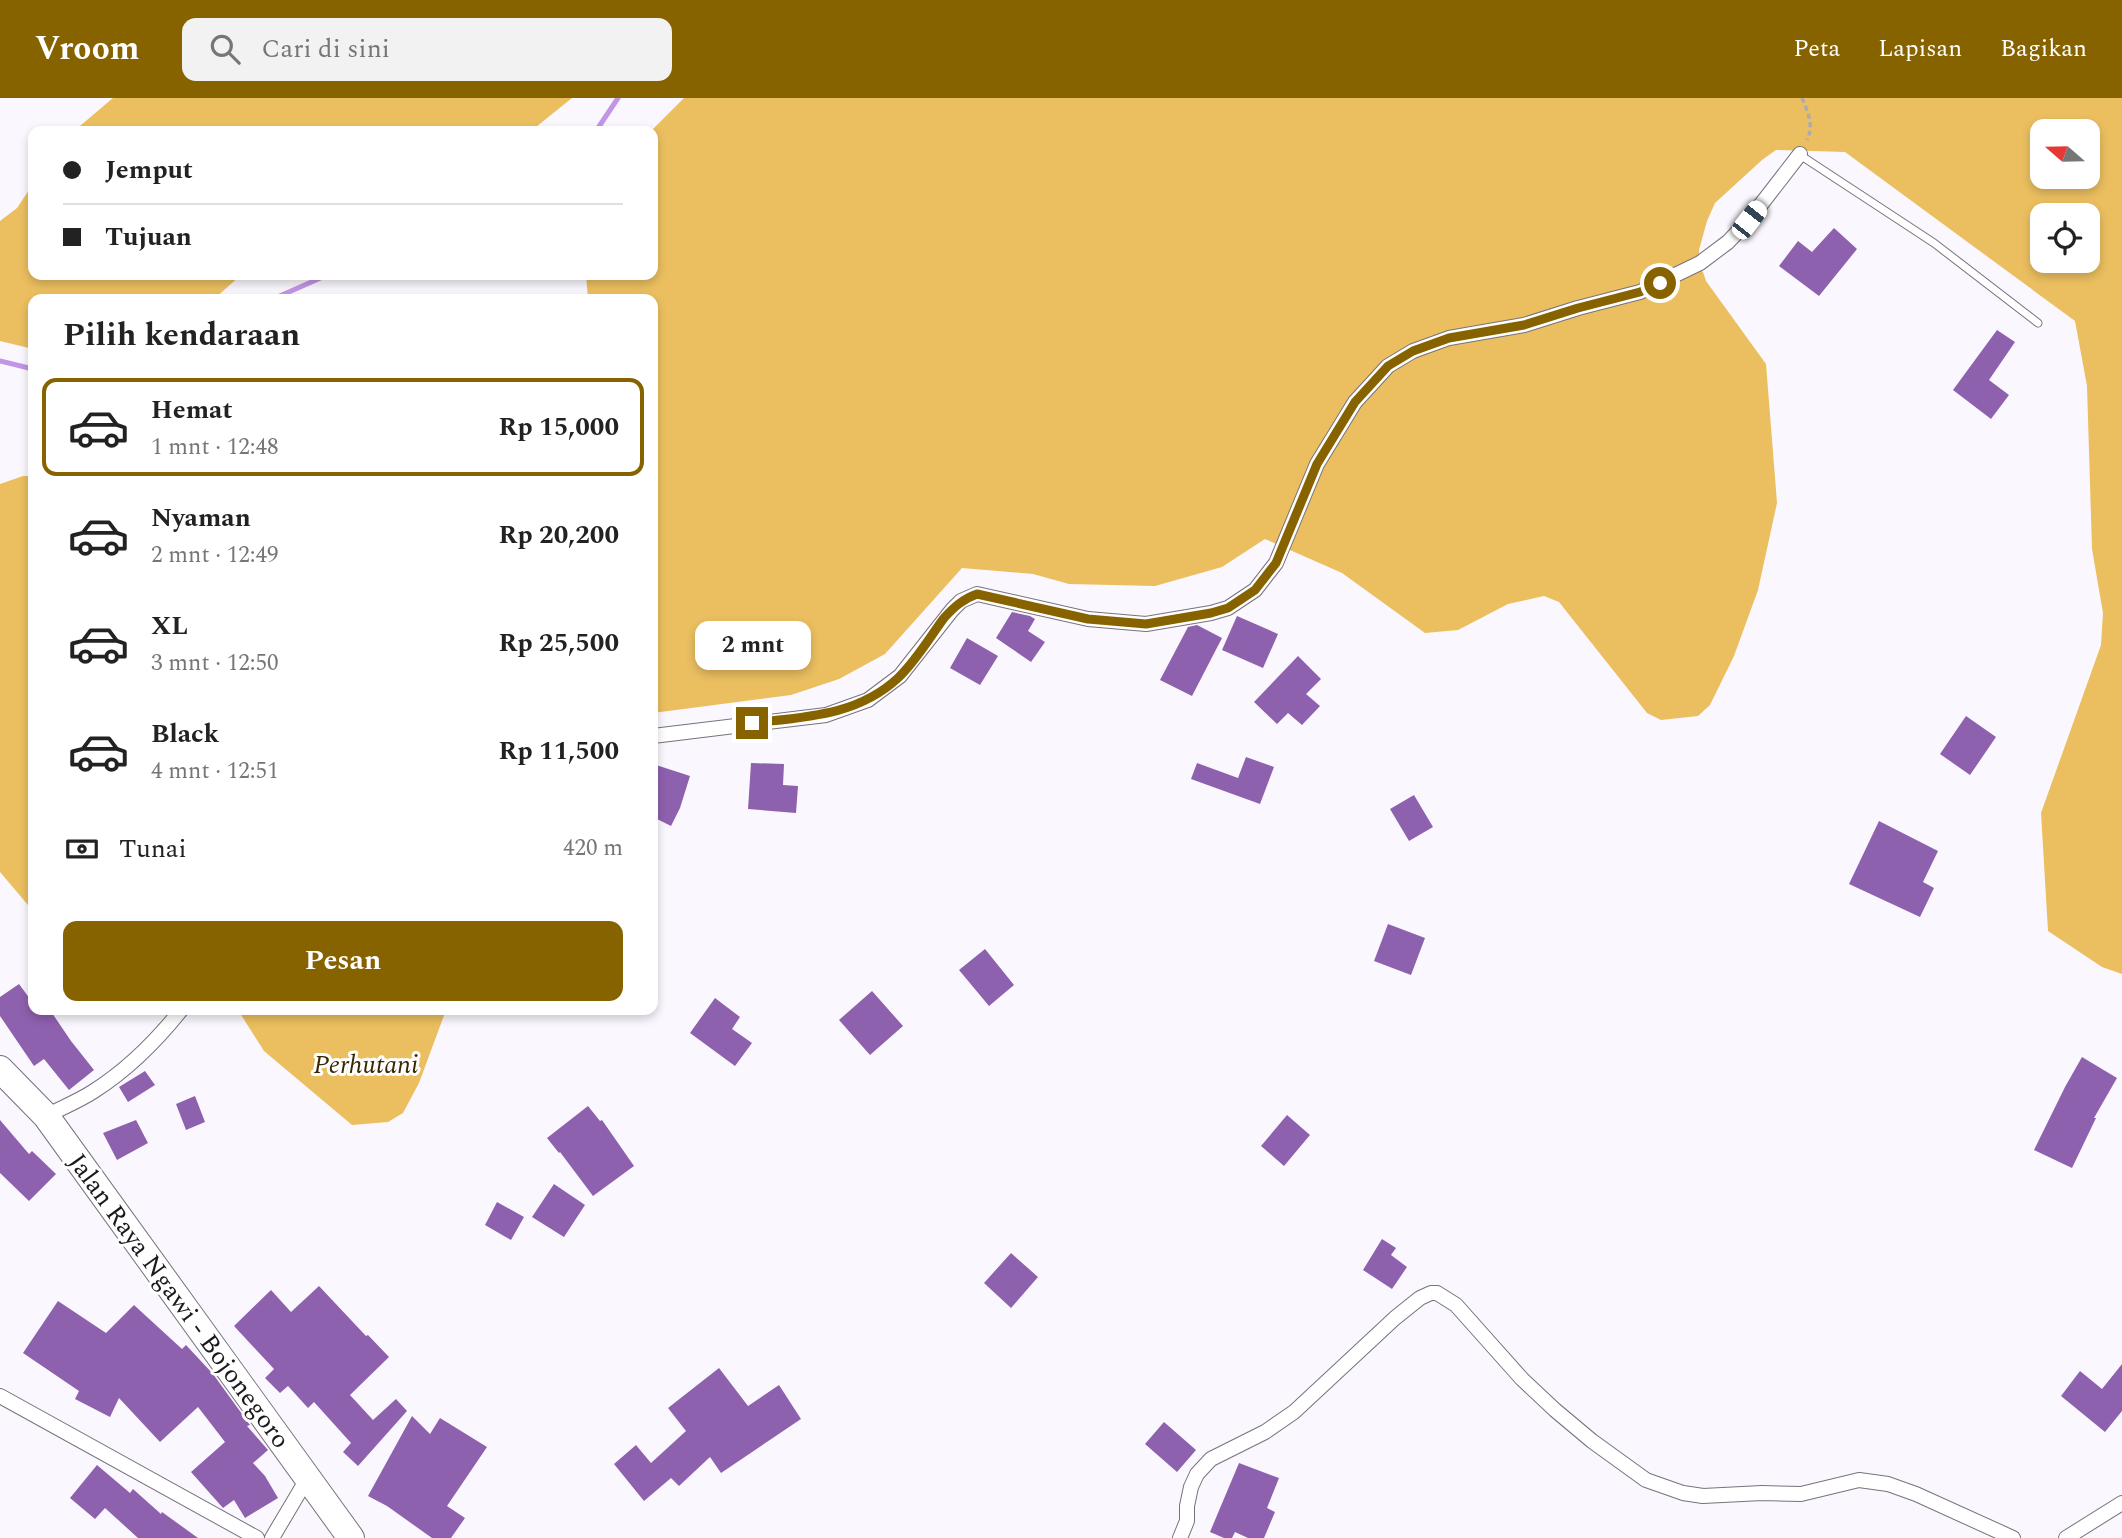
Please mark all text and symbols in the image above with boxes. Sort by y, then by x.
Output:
search box [182,18,672,81]
text: Vroom [35,24,140,74]
text: Cari di sini [262,29,390,69]
icon: search [206,30,244,68]
text: Peta [1793,31,1840,67]
text: Lapisan [1878,31,1962,67]
text: Bagikan [2000,31,2087,67]
north arrow [2030,119,2100,189]
map controls [2030,119,2100,273]
text: Jemput [105,150,193,190]
car [1728,197,1771,243]
button: locate [2030,203,2100,273]
text: Tujuan [105,217,192,257]
route start [1644,267,1676,299]
text: Pilih kendaraan [63,311,300,360]
text: Hemat [151,390,232,430]
icon: car [67,396,130,459]
text: Rp 15,000 [498,407,619,447]
text: 1 mnt · 12:48 [151,430,279,465]
text: Nyaman [151,498,251,538]
icon: car [67,504,130,567]
text: Rp 20,200 [498,515,619,555]
text: 2 mnt · 12:49 [151,538,279,573]
text: XL [151,606,188,646]
icon: car [67,612,130,675]
callout: 2 mnt [694,622,810,670]
text: Rp 25,500 [498,623,619,663]
text: 2 mnt [722,628,784,663]
text: 3 mnt · 12:50 [151,646,279,681]
route end [736,707,768,739]
text: Black [151,714,219,754]
icon: car [67,720,130,783]
text: Rp 11,500 [498,731,619,771]
text: 4 mnt · 12:51 [151,754,279,789]
text: Tunai [119,829,187,869]
icon: cash [63,830,101,868]
text: 420 m [563,831,623,866]
button: Pesan [63,921,623,1001]
park label: Perhutani [314,1045,418,1085]
street label: Jalan Raya Ngawi - Bojonegoro [58,1145,300,1457]

